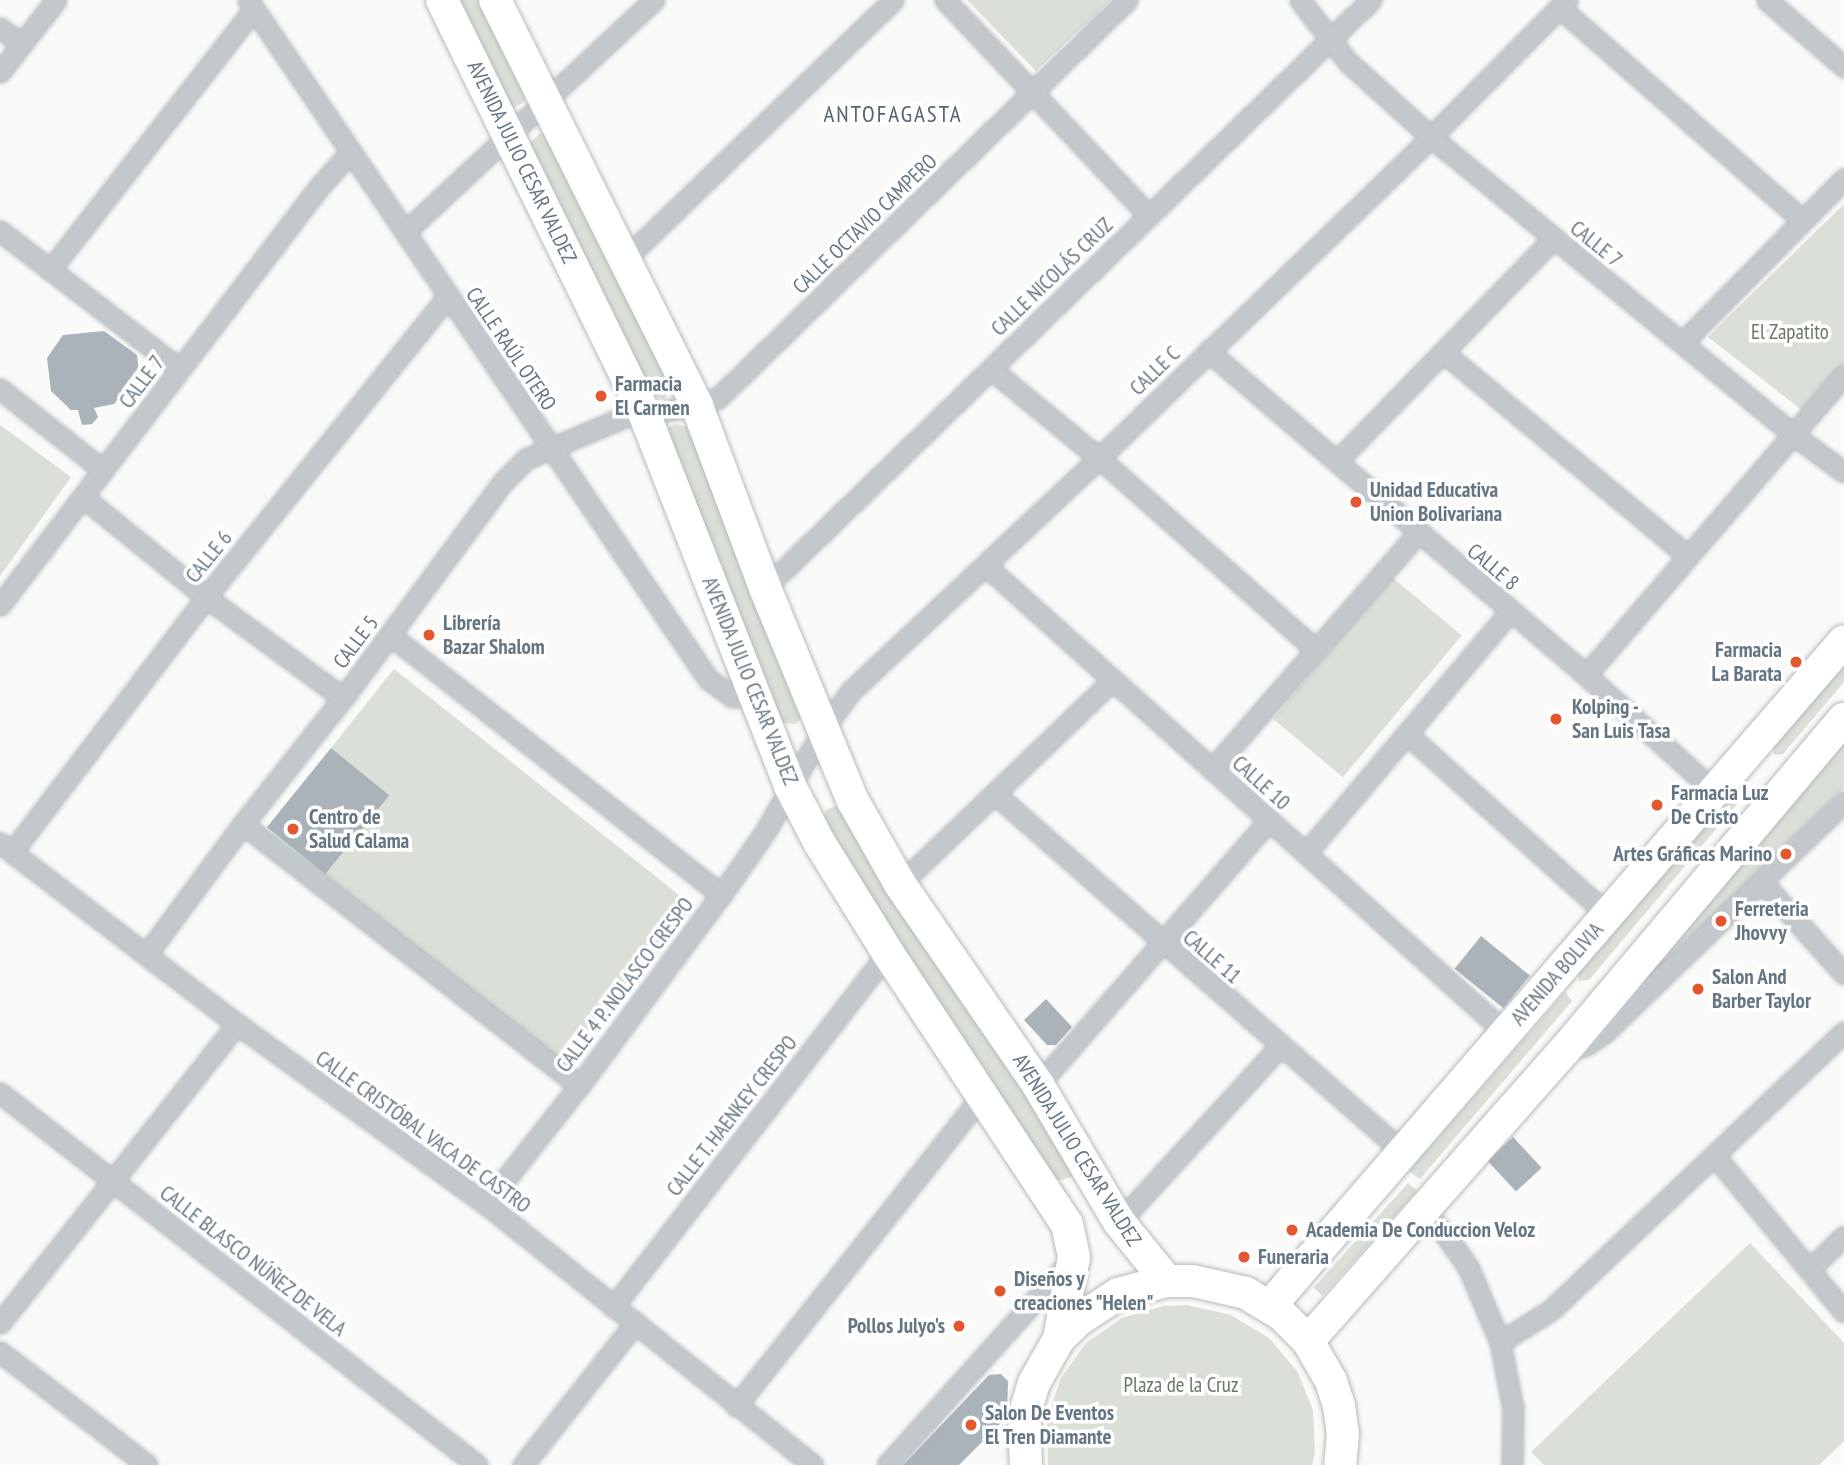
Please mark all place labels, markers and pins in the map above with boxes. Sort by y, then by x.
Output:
place label: Farmacia El Carmen [615,371,690,421]
marker: Farmacia El Carmen [593,388,609,404]
place label: Unidad Educativa Union Bolivariana [1370,477,1502,527]
marker: Unidad Educativa Union Bolivariana [1348,494,1364,510]
place label: Librería Bazar Shalom [443,610,545,660]
marker: Librería Bazar Shalom [421,627,437,643]
place label: Farmacia La Barata [1712,637,1782,687]
marker: Farmacia La Barata [1788,654,1804,670]
place label: Kolping - San Luis Tasa [1572,694,1671,744]
marker: Kolping - San Luis Tasa [1546,709,1566,729]
place label: Farmacia Luz De Cristo [1671,780,1769,830]
marker: Farmacia Luz De Cristo [1649,797,1665,813]
place label: Centro de Salud Calama [309,804,409,854]
marker: Centro de Salud Calama [283,819,303,839]
place label: Artes Gráficas Marino [1613,841,1772,867]
marker: Artes Gráficas Marino [1778,846,1794,862]
place label: Ferreteria Jhovvy [1735,896,1809,946]
marker: Ferreteria Jhovvy [1713,913,1729,929]
place label: Salon And Barber Taylor [1712,964,1812,1014]
marker: Salon And Barber Taylor [1690,981,1706,997]
place label: Academia De Conduccion Veloz [1306,1217,1536,1243]
marker: Academia De Conduccion Veloz [1284,1222,1300,1238]
place label: Funeraria [1258,1244,1329,1270]
marker: Funeraria [1236,1249,1252,1265]
place label: Diseños y creaciones "Helen" [1014,1266,1155,1316]
marker: Diseños y creaciones "Helen" [992,1283,1008,1299]
place label: Pollos Julyo's [848,1313,945,1339]
marker: Pollos Julyo's [951,1318,967,1334]
place label: Salon De Eventos El Tren Diamante [985,1400,1114,1450]
marker: Salon De Eventos El Tren Diamante [963,1417,979,1433]

